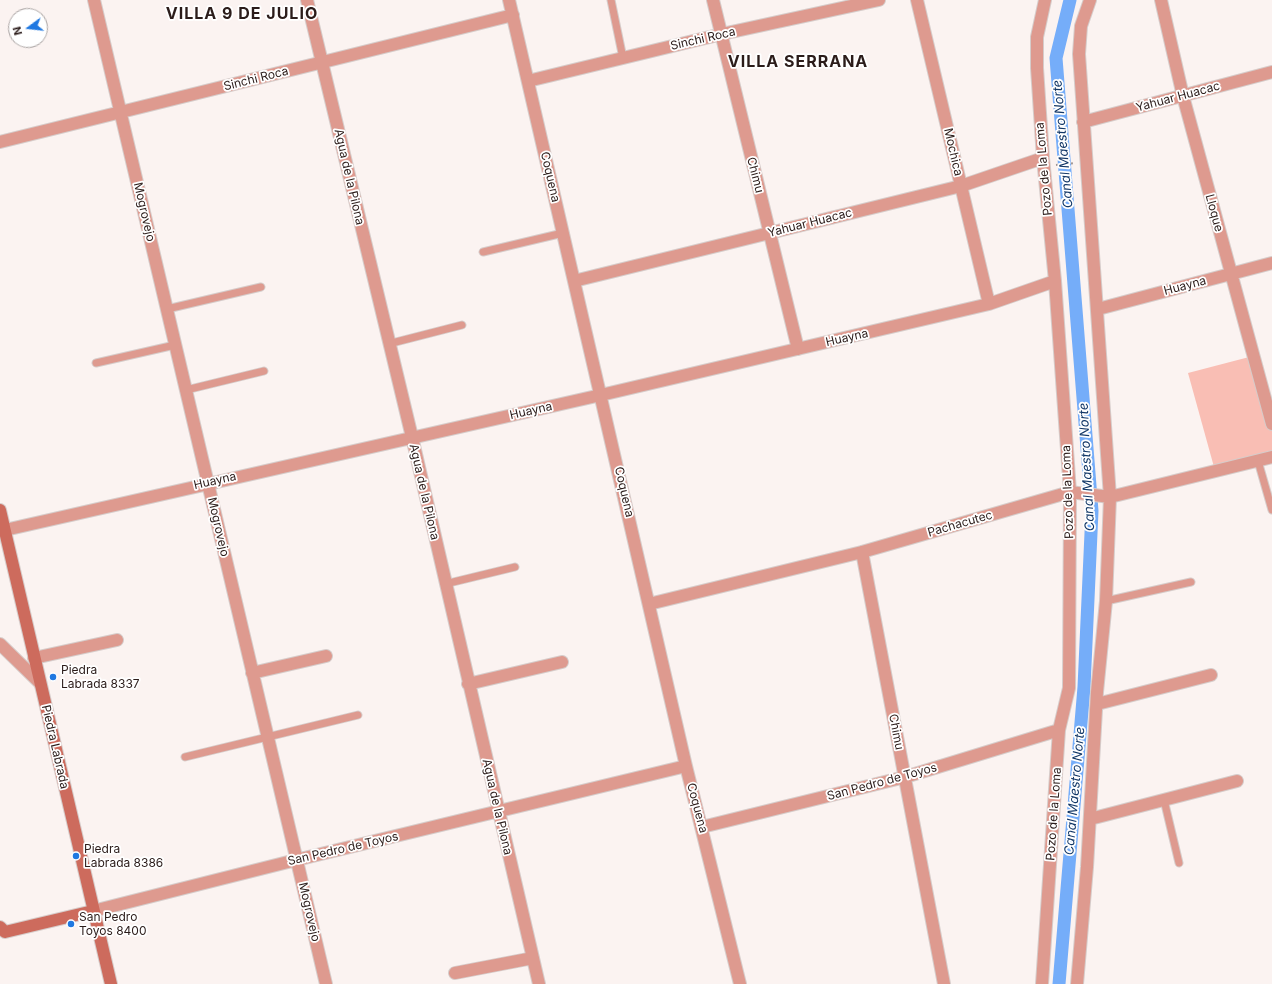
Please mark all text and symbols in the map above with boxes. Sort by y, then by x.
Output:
district label: VILLA 9 DE JULIO [166,4,318,24]
north arrow [8,8,48,48]
text: N [10,25,25,37]
street label: Sinchi Roca [669,25,737,53]
district label: VILLA SERRANA [728,52,868,72]
street label: Sinchi Roca [222,64,290,94]
water label: Canal Maestro Norte [1050,79,1076,209]
street label: Yahuar Huacac [1135,79,1221,115]
street label: Pozo de la Loma [1033,122,1055,216]
street label: Mochica [941,127,965,177]
street label: Agua de la Pilona [331,128,367,226]
street label: Coquena [537,150,563,204]
street label: Chimu [744,156,766,194]
street label: Mogrovejo [130,181,158,243]
street label: Lloque [1202,193,1226,233]
street label: Yahuar Huacac [766,206,854,240]
street label: Huayna [1162,273,1208,299]
street label: Huayna [824,326,870,350]
street label: Huayna [508,399,554,423]
water label: Canal Maestro Norte [1076,402,1098,532]
street label: Agua de la Pilona [406,443,442,541]
street label: Pozo de la Loma [1059,445,1077,539]
street label: Coquena [611,465,637,519]
street label: Huayna [192,469,238,493]
street label: Mogrovejo [204,496,232,558]
street label: Pachacutec [926,508,994,540]
place label: Piedra Labrada 8337 [61,663,140,691]
marker: Piedra Labrada 8337 [48,672,58,682]
street label: Piedra Labrada [38,704,72,790]
street label: Chimu [885,713,907,751]
water label: Canal Maestro Norte [1062,726,1088,856]
street label: Agua de la Pilona [479,758,515,856]
street label: San Pedro de Toyos [825,760,939,804]
street label: Pozo de la Loma [1044,767,1064,861]
street label: Coquena [683,781,711,835]
street label: San Pedro de Toyos [286,829,400,869]
place label: Piedra Labrada 8386 [84,842,163,870]
marker: Piedra Labrada 8386 [71,851,81,861]
street label: Mogrovejo [295,881,323,943]
place label: San Pedro Toyos 8400 [79,910,146,938]
marker: San Pedro Toyos 8400 [66,919,76,929]

